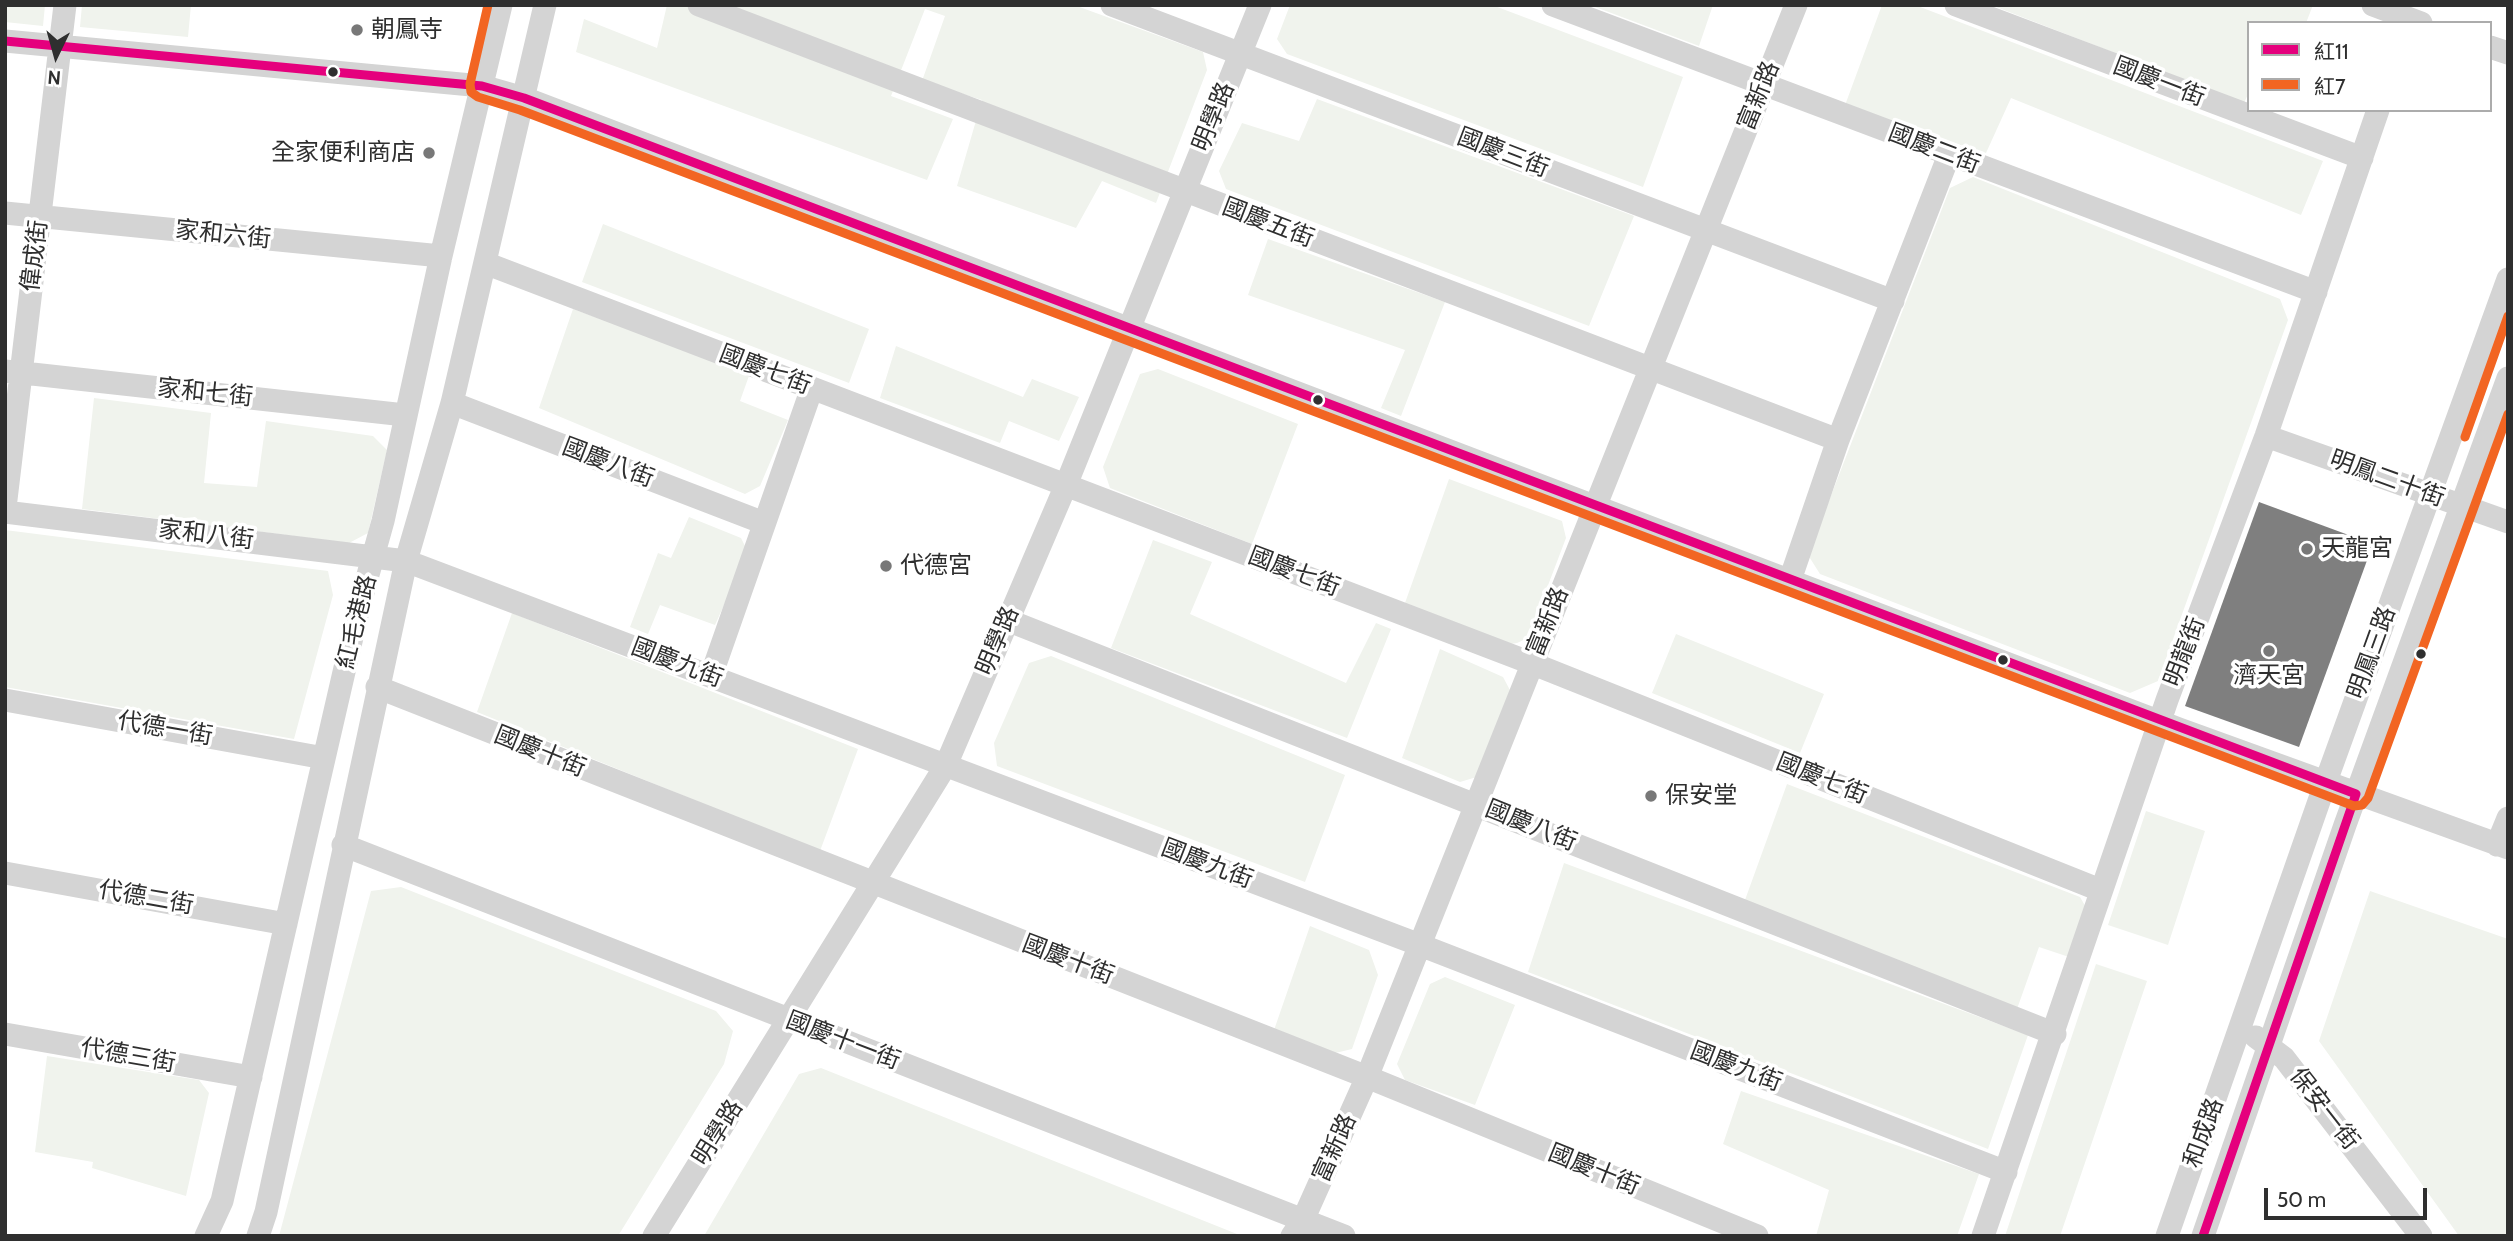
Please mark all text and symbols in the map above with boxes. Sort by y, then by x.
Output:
place label: 朝鳳寺 [371,16,443,44]
north arrow [21,21,91,91]
legend [2247,21,2492,112]
marker: 朝鳳寺 [349,22,365,38]
text: 紅11 [2314,39,2349,64]
street label: 國慶一街 [2109,51,2209,113]
street label: 富新路 [1732,57,1786,135]
text: N [46,65,62,89]
unlabelled marker [326,65,340,79]
text: 紅7 [2314,74,2346,99]
street label: 明學路 [1187,78,1241,156]
street label: 國慶二街 [1884,118,1984,180]
street label: 國慶三街 [1453,122,1553,184]
place label: 全家便利商店 [271,139,415,167]
marker: 全家便利商店 [421,145,437,161]
street label: 國慶五街 [1218,192,1318,254]
street label: 家和六街 [174,216,272,254]
street label: 偉成街 [16,219,54,293]
street label: 國慶七街 [715,339,815,401]
street label: 家和七街 [156,374,254,412]
unlabelled marker [1311,393,1325,407]
street label: 國慶八街 [558,432,658,494]
street label: 明鳳二十街 [2326,445,2448,513]
street label: 家和八街 [157,515,255,555]
place label: 天龍宮 [2321,535,2393,563]
street label: 國慶七街 [1244,541,1344,603]
marker: 天龍宮 [2299,541,2315,557]
place label: 代德宮 [900,552,972,580]
marker: 代德宮 [878,558,894,574]
street label: 紅毛港路 [331,572,383,672]
street label: 富新路 [1521,583,1575,661]
street label: 明學路 [971,602,1025,680]
street label: 明鳳三路 [2342,603,2402,703]
street label: 明龍街 [2159,613,2211,691]
street label: 國慶九街 [627,632,727,694]
marker: 濟天宮 [2261,643,2277,659]
unlabelled marker [2414,647,2428,661]
unlabelled marker [1996,653,2010,667]
place label: 濟天宮 [2233,662,2305,690]
street label: 代德一街 [115,706,215,752]
street label: 國慶十街 [490,721,590,783]
street label: 國慶七街 [1772,748,1872,810]
place label: 保安堂 [1665,782,1737,810]
marker: 保安堂 [1643,788,1659,804]
street label: 國慶八街 [1481,795,1581,857]
street label: 國慶九街 [1157,833,1257,895]
street label: 代德二街 [96,875,196,921]
street label: 國慶十街 [1018,929,1118,991]
street label: 國慶十一街 [782,1006,904,1076]
street label: 代德三街 [78,1033,178,1079]
street label: 國慶九街 [1686,1036,1786,1098]
street label: 保安一街 [2283,1062,2365,1156]
street label: 和成路 [2178,1094,2230,1172]
street label: 明學路 [687,1095,749,1171]
street label: 富新路 [1307,1109,1363,1187]
street label: 國慶十街 [1544,1139,1644,1201]
scale bar [2268,1174,2431,1218]
text: 50 m [2277,1187,2326,1212]

